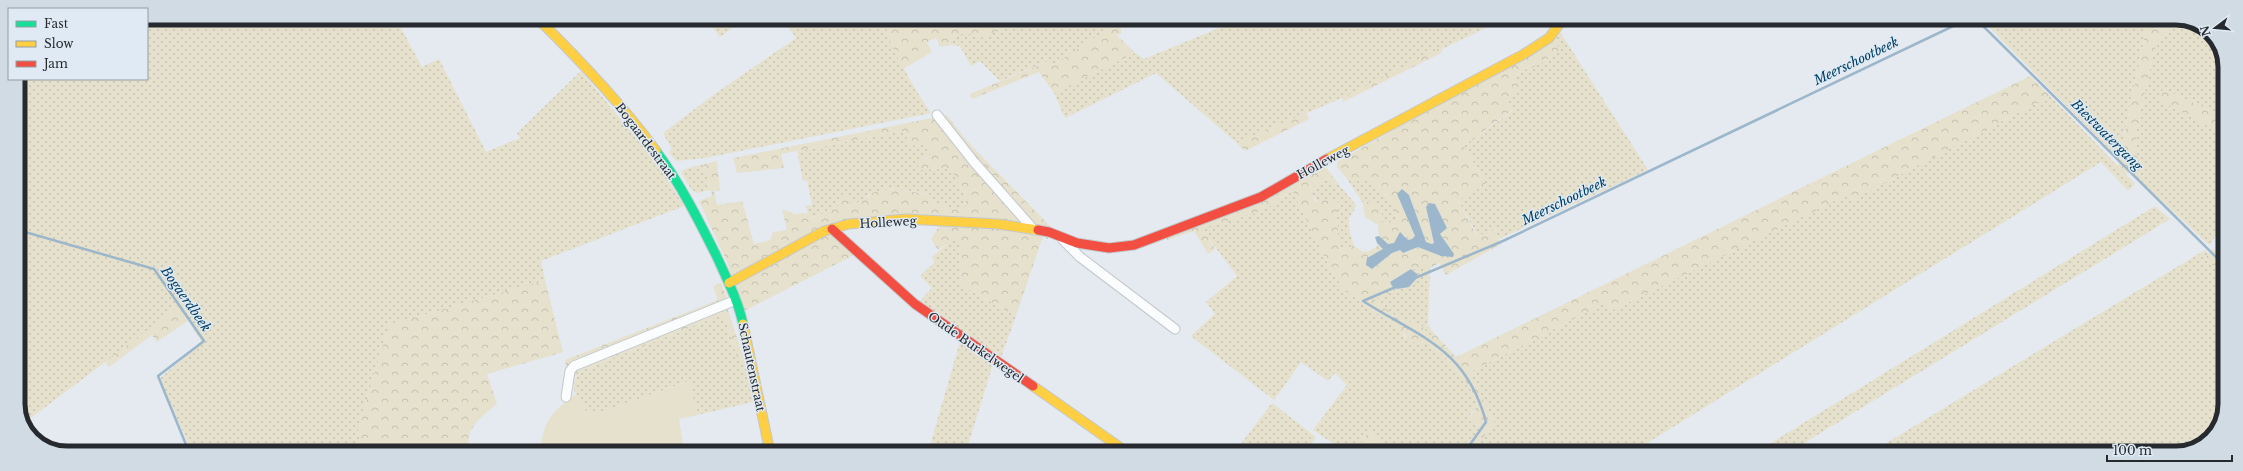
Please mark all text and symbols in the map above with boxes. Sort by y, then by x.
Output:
legend [8,8,148,80]
north arrow [2195,8,2235,48]
text: Fast [44,16,69,31]
text: N [2197,23,2214,38]
water label: Meerschootbeek [1810,33,1902,89]
text: Slow [44,36,74,51]
text: Jam [42,56,68,71]
water label: Biestwatergang [2067,95,2147,175]
street label: Bogaardestraat [612,100,680,182]
street label: Holleweg [1294,142,1353,182]
water label: Meerschootbeek [1518,173,1610,229]
street label: Holleweg [859,213,918,231]
water label: Bogaerdbeek [157,262,215,335]
street label: Oude Burkelwegel [925,308,1027,386]
street label: Schautenstraat [735,321,769,413]
scale bar [2107,437,2232,463]
text: 100 m [2113,443,2152,458]

